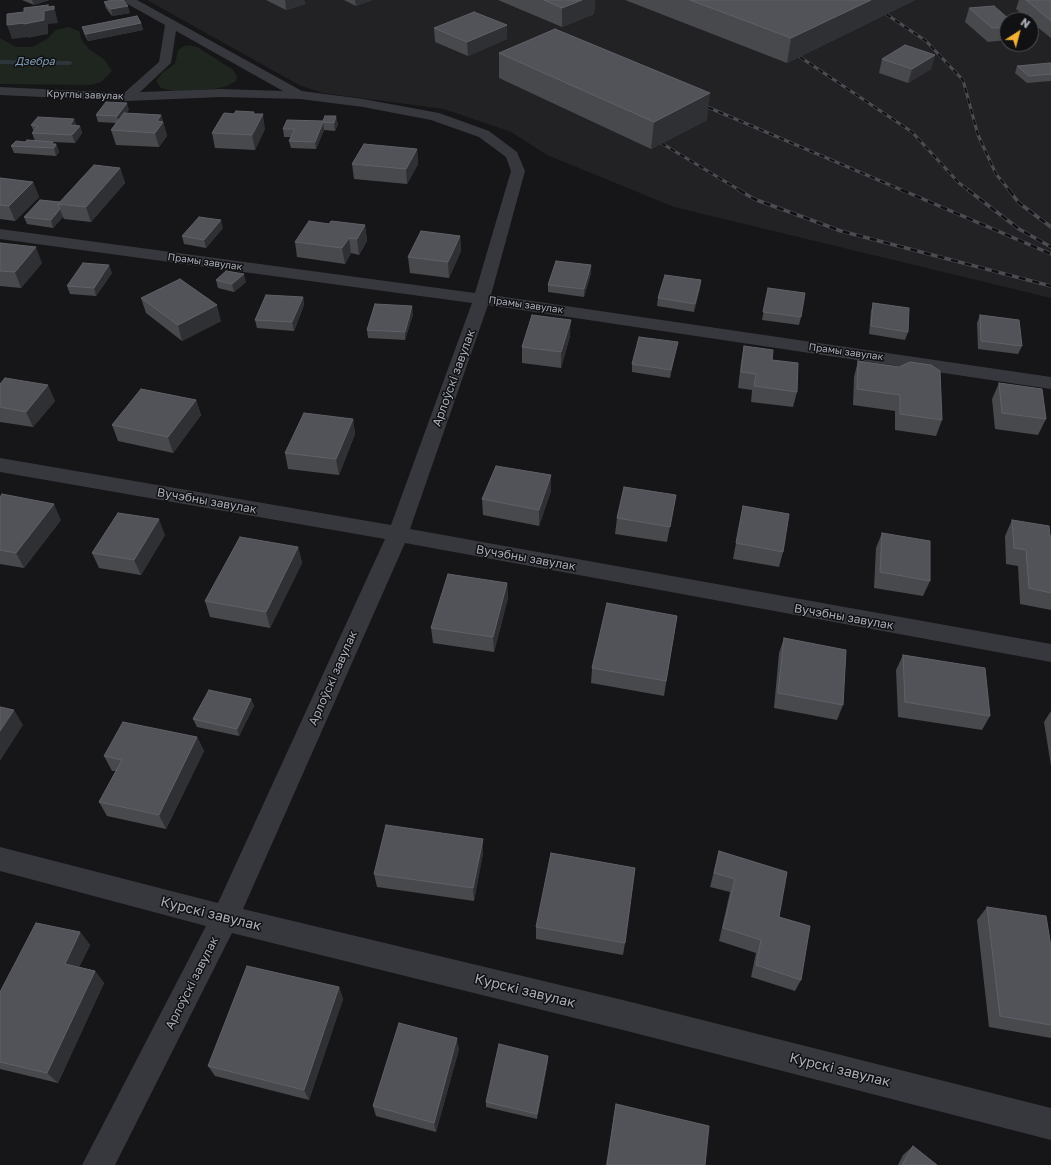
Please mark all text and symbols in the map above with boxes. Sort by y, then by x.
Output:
north arrow [999,12,1039,52]
text: N [1019,15,1033,30]
water label: Дзебра [15,55,55,69]
street label: Круглы завулак [46,88,124,102]
street label: Прамы завулак [167,251,243,273]
street label: Прамы завулак [488,294,564,316]
street label: Арлоўскі завулак [430,328,478,428]
street label: Прамы завулак [808,341,884,363]
street label: Вучэбны завулак [156,485,258,517]
street label: Вучэбны завулак [475,542,577,574]
street label: Вучэбны завулак [793,601,895,633]
street label: Арлоўскі завулак [306,628,360,728]
street label: Курскі завулак [159,893,263,935]
street label: Арлоўскі завулак [162,934,222,1032]
street label: Курскі завулак [473,970,577,1012]
street label: Курскі завулак [788,1049,892,1091]

